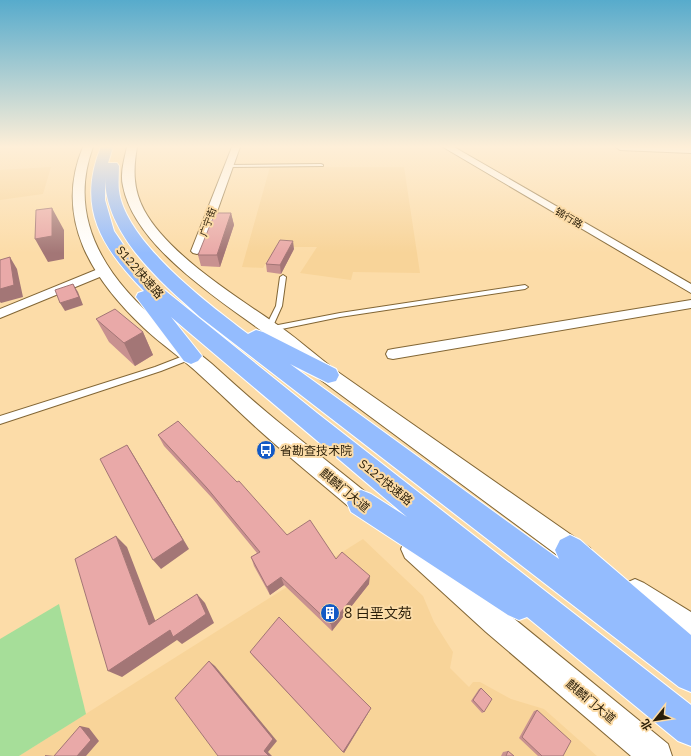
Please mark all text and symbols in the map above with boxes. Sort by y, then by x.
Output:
street label: 锦行路 [553,205,585,231]
street label: 广宁街 [197,206,219,238]
street label: S122快速路 [113,243,167,301]
bus stop icon: 省勘查技术院 [255,439,277,461]
place label: 省勘查技术院 [280,443,352,458]
street label: S122快速路 [356,456,416,508]
street label: 麒麟门大道 [317,465,373,515]
building icon: 8 白垩文苑 [319,602,341,624]
place label: 8 白垩文苑 [344,604,412,622]
street label: 麒麟门大道 [563,676,619,726]
north arrow [635,700,675,740]
text: 北 [638,717,655,733]

